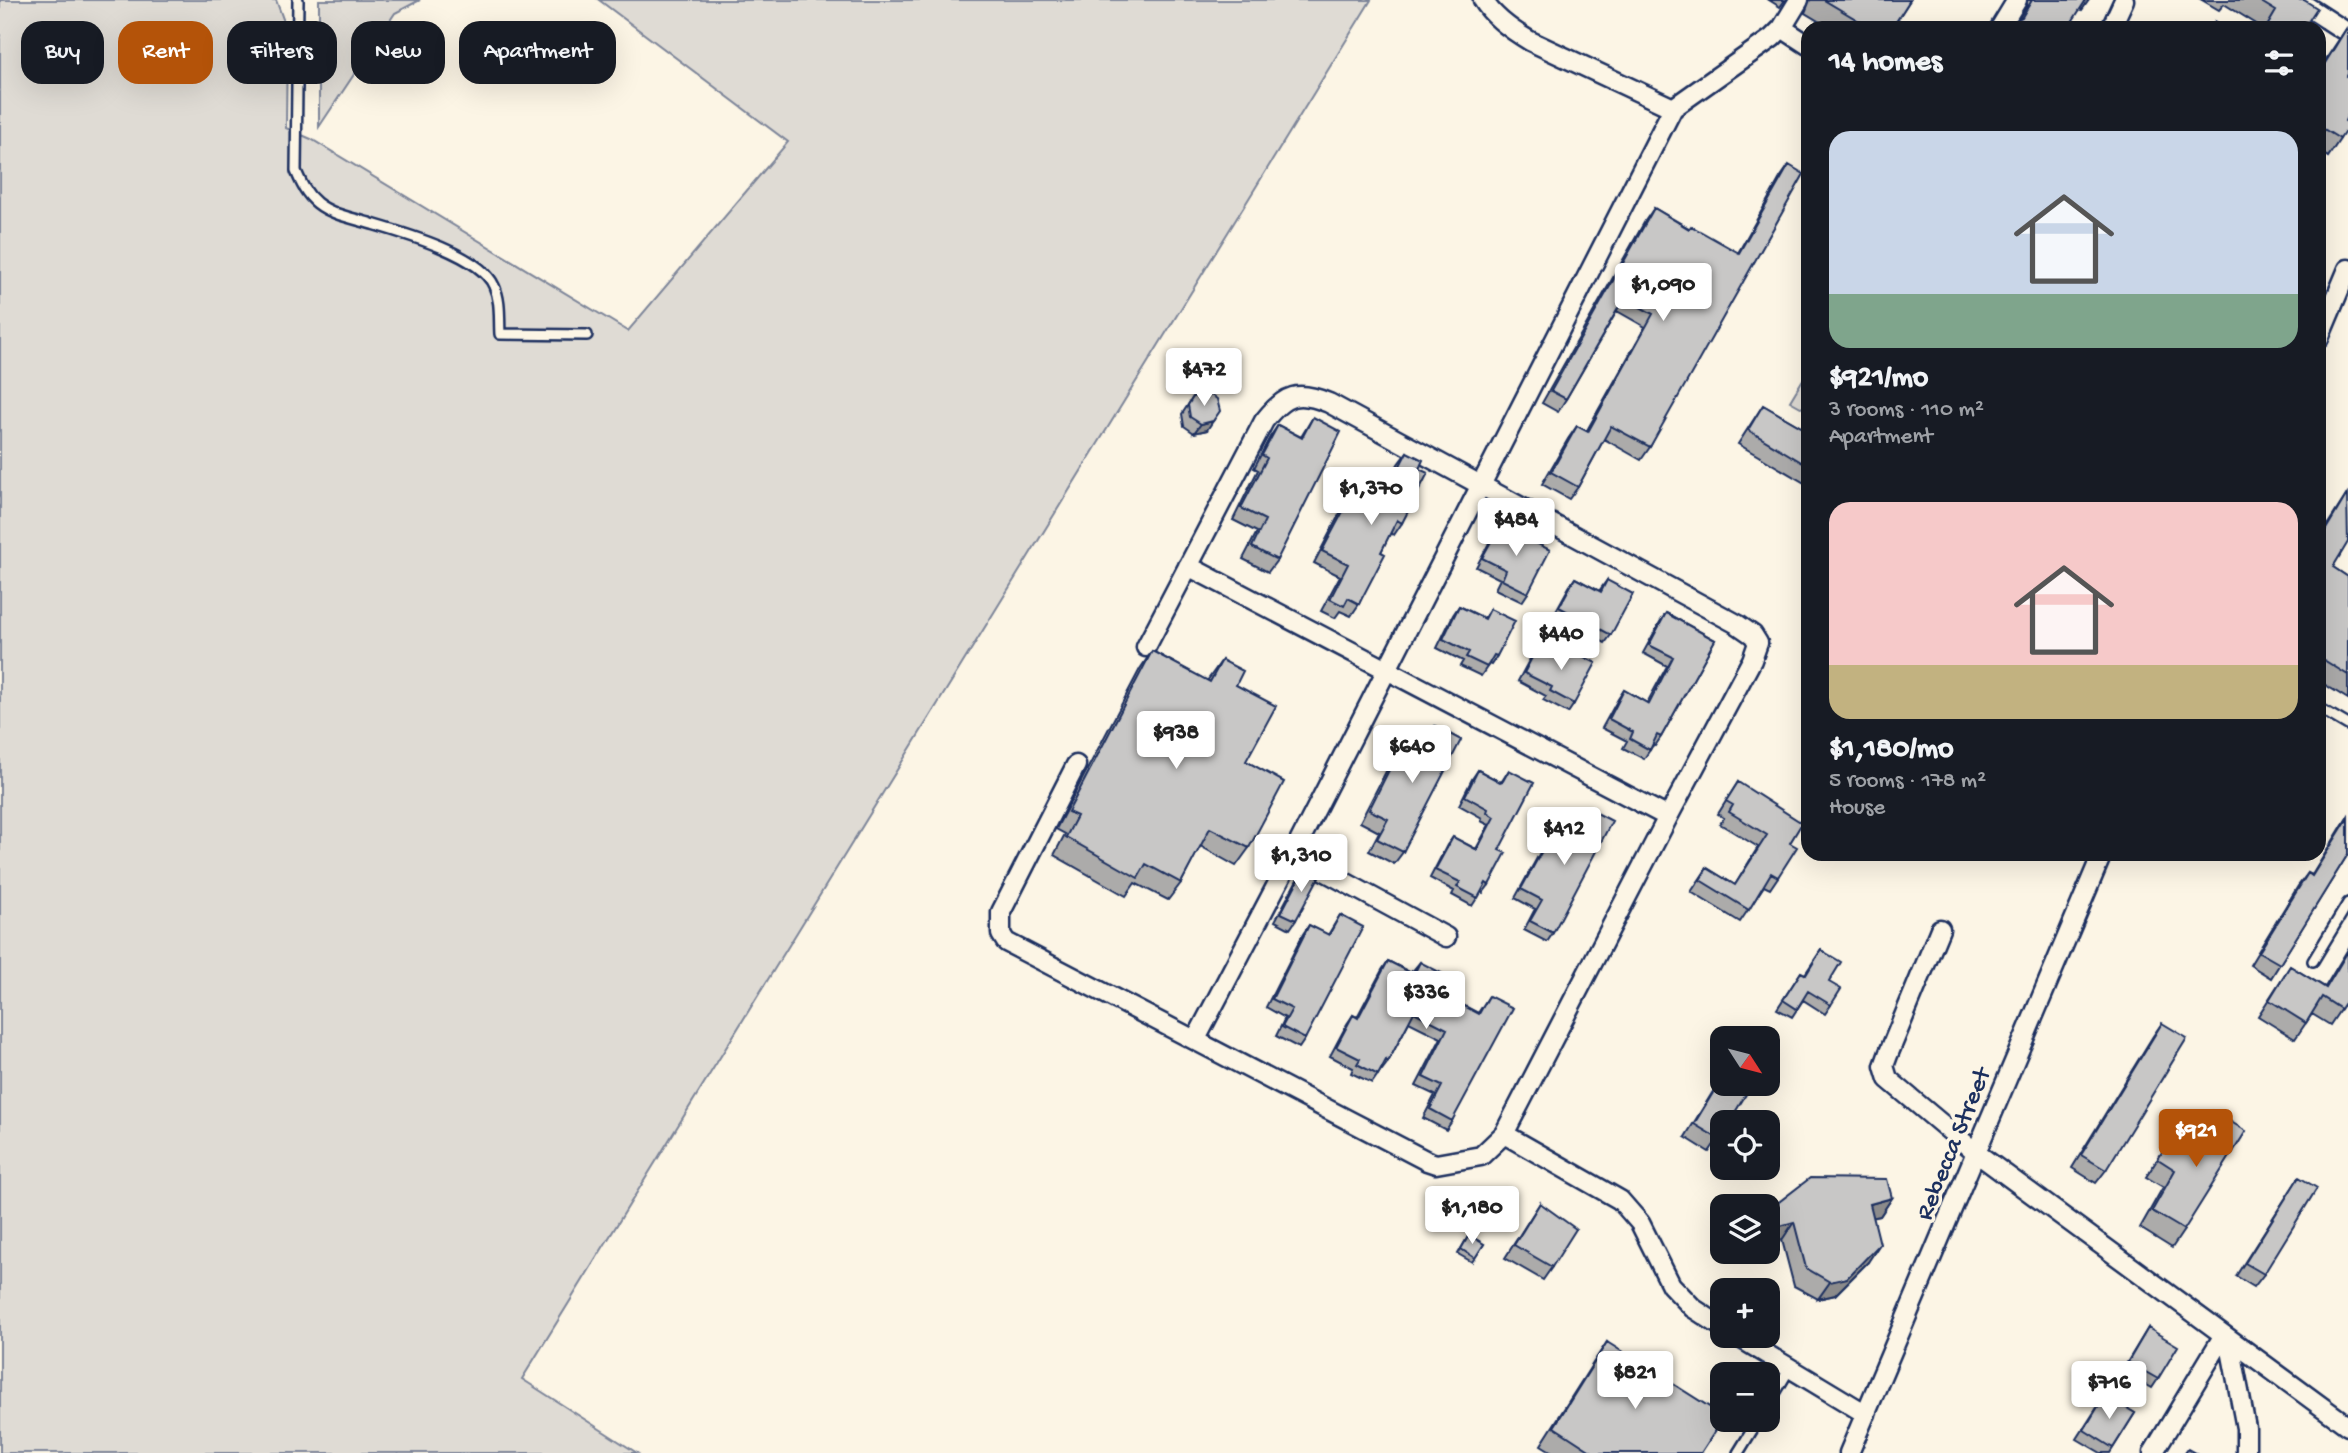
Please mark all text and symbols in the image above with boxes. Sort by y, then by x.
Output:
chip: Buy [21,21,104,84]
chip: Rent [118,21,213,84]
chip: Filters [227,21,337,84]
chip: New [351,21,445,84]
chip: Apartment [459,21,616,84]
icon: filters [2260,44,2298,82]
text: 14 homes [1829,46,1942,81]
icon: home [2001,176,2127,302]
pin: $1,090 [1606,264,1720,323]
text: $1,090 [1631,272,1695,299]
pin: $472 [1163,348,1245,408]
text: $472 [1182,357,1226,384]
text: $921/mo [1829,362,1928,397]
text: 3 rooms · 110 m² [1829,397,1984,424]
text: Apartment [1829,424,1933,451]
pin: $1,370 [1314,468,1428,527]
text: $1,370 [1339,476,1403,503]
pin: $484 [1475,498,1557,558]
text: $484 [1494,507,1538,534]
icon: home [2001,547,2127,673]
pin: $440 [1520,612,1602,672]
text: $440 [1538,621,1584,648]
pin: $938 [1135,712,1217,771]
text: $938 [1153,720,1199,747]
pin: $640 [1371,726,1453,785]
text: $1,180/mo [1829,733,1954,768]
text: $640 [1389,734,1435,761]
text: 5 rooms · 178 m² [1829,768,1986,795]
text: House [1829,795,1885,822]
pin: $412 [1523,808,1605,867]
text: $412 [1543,816,1585,843]
pin: $1,310 [1244,834,1358,894]
text: $1,310 [1270,843,1332,870]
pin: $336 [1385,972,1467,1031]
text: $336 [1403,980,1449,1007]
north arrow [1710,1026,1780,1096]
map controls [1710,1026,1780,1432]
street label: Rebecca Street [1910,1062,2001,1225]
button: locate [1710,1110,1780,1180]
pin: $921 [2155,1110,2237,1169]
text: $921 [2175,1118,2217,1145]
pin: $1,180 [1415,1186,1529,1246]
button: layers [1710,1194,1780,1264]
text: $1,180 [1441,1195,1503,1222]
button: + [1710,1278,1780,1348]
pin: $821 [1594,1352,1676,1411]
text: $821 [1613,1360,1657,1387]
button: − [1710,1362,1780,1432]
pin: $716 [2068,1362,2150,1421]
text: $716 [2087,1370,2131,1397]

